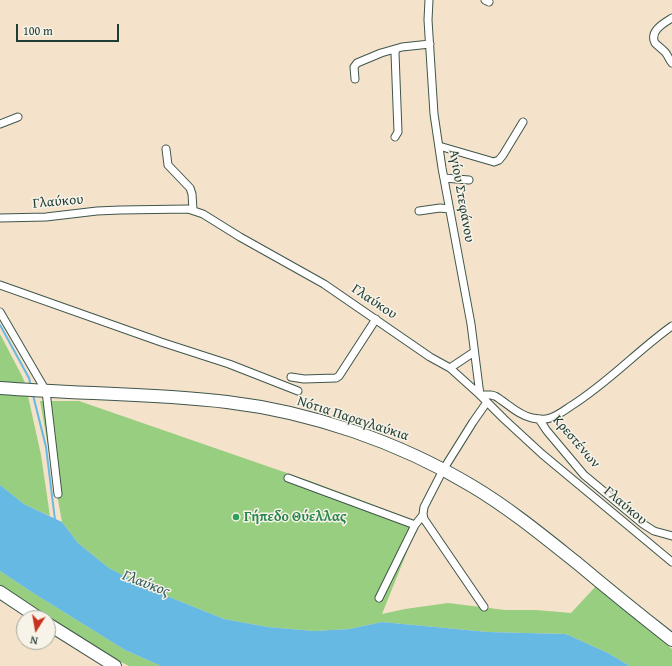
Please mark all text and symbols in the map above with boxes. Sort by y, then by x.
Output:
scale bar [18,16,121,42]
text: 100 m [23,22,53,39]
street label: Αγίου Στεφάνου [445,148,477,244]
street label: Γλαύκου [32,191,84,213]
street label: Γλαύκου [348,281,400,323]
street label: Νότια Παραγλαύκια [295,393,411,445]
street label: Κρεστένων [549,412,603,472]
street label: Γλαύκου [600,483,650,529]
place label: Γήπεδο Θύελλας [244,509,347,525]
marker: Γήπεδο Θύελλας [231,512,241,522]
water label: Γλαύκος [120,567,172,601]
north arrow [16,610,56,650]
text: N [29,632,39,649]

